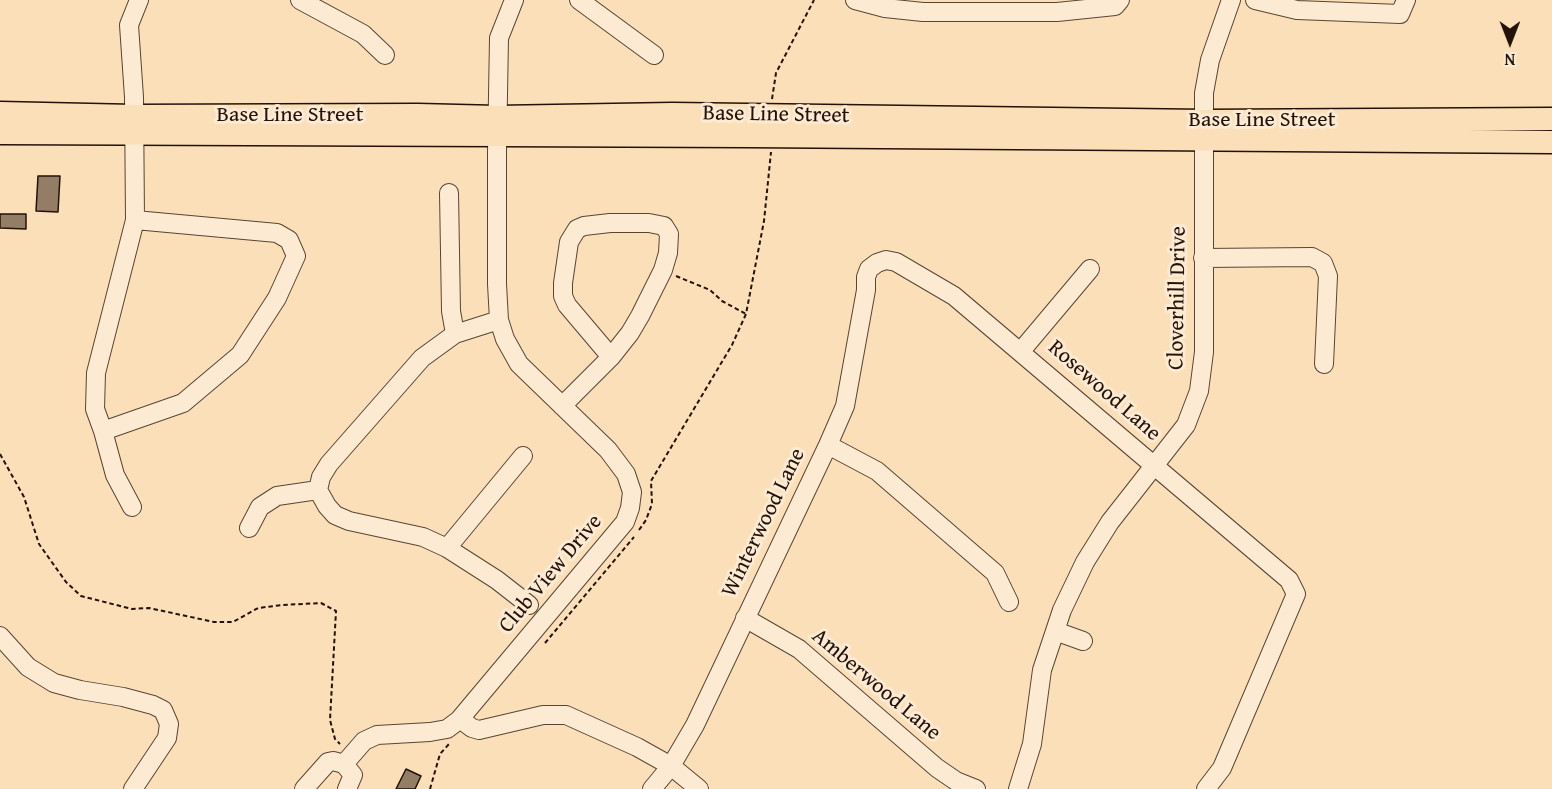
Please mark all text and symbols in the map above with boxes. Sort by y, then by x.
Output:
north arrow [1480,12,1540,72]
text: N [1505,48,1515,72]
street label: Base Line Street [702,101,850,129]
street label: Base Line Street [217,102,363,128]
street label: Base Line Street [1189,107,1335,133]
street label: Cloverhill Drive [1164,226,1192,370]
street label: Rosewood Lane [1042,335,1166,447]
street label: Winterwood Lane [717,444,811,602]
street label: Club View Drive [494,509,608,639]
street label: Amberwood Lane [806,623,946,747]

